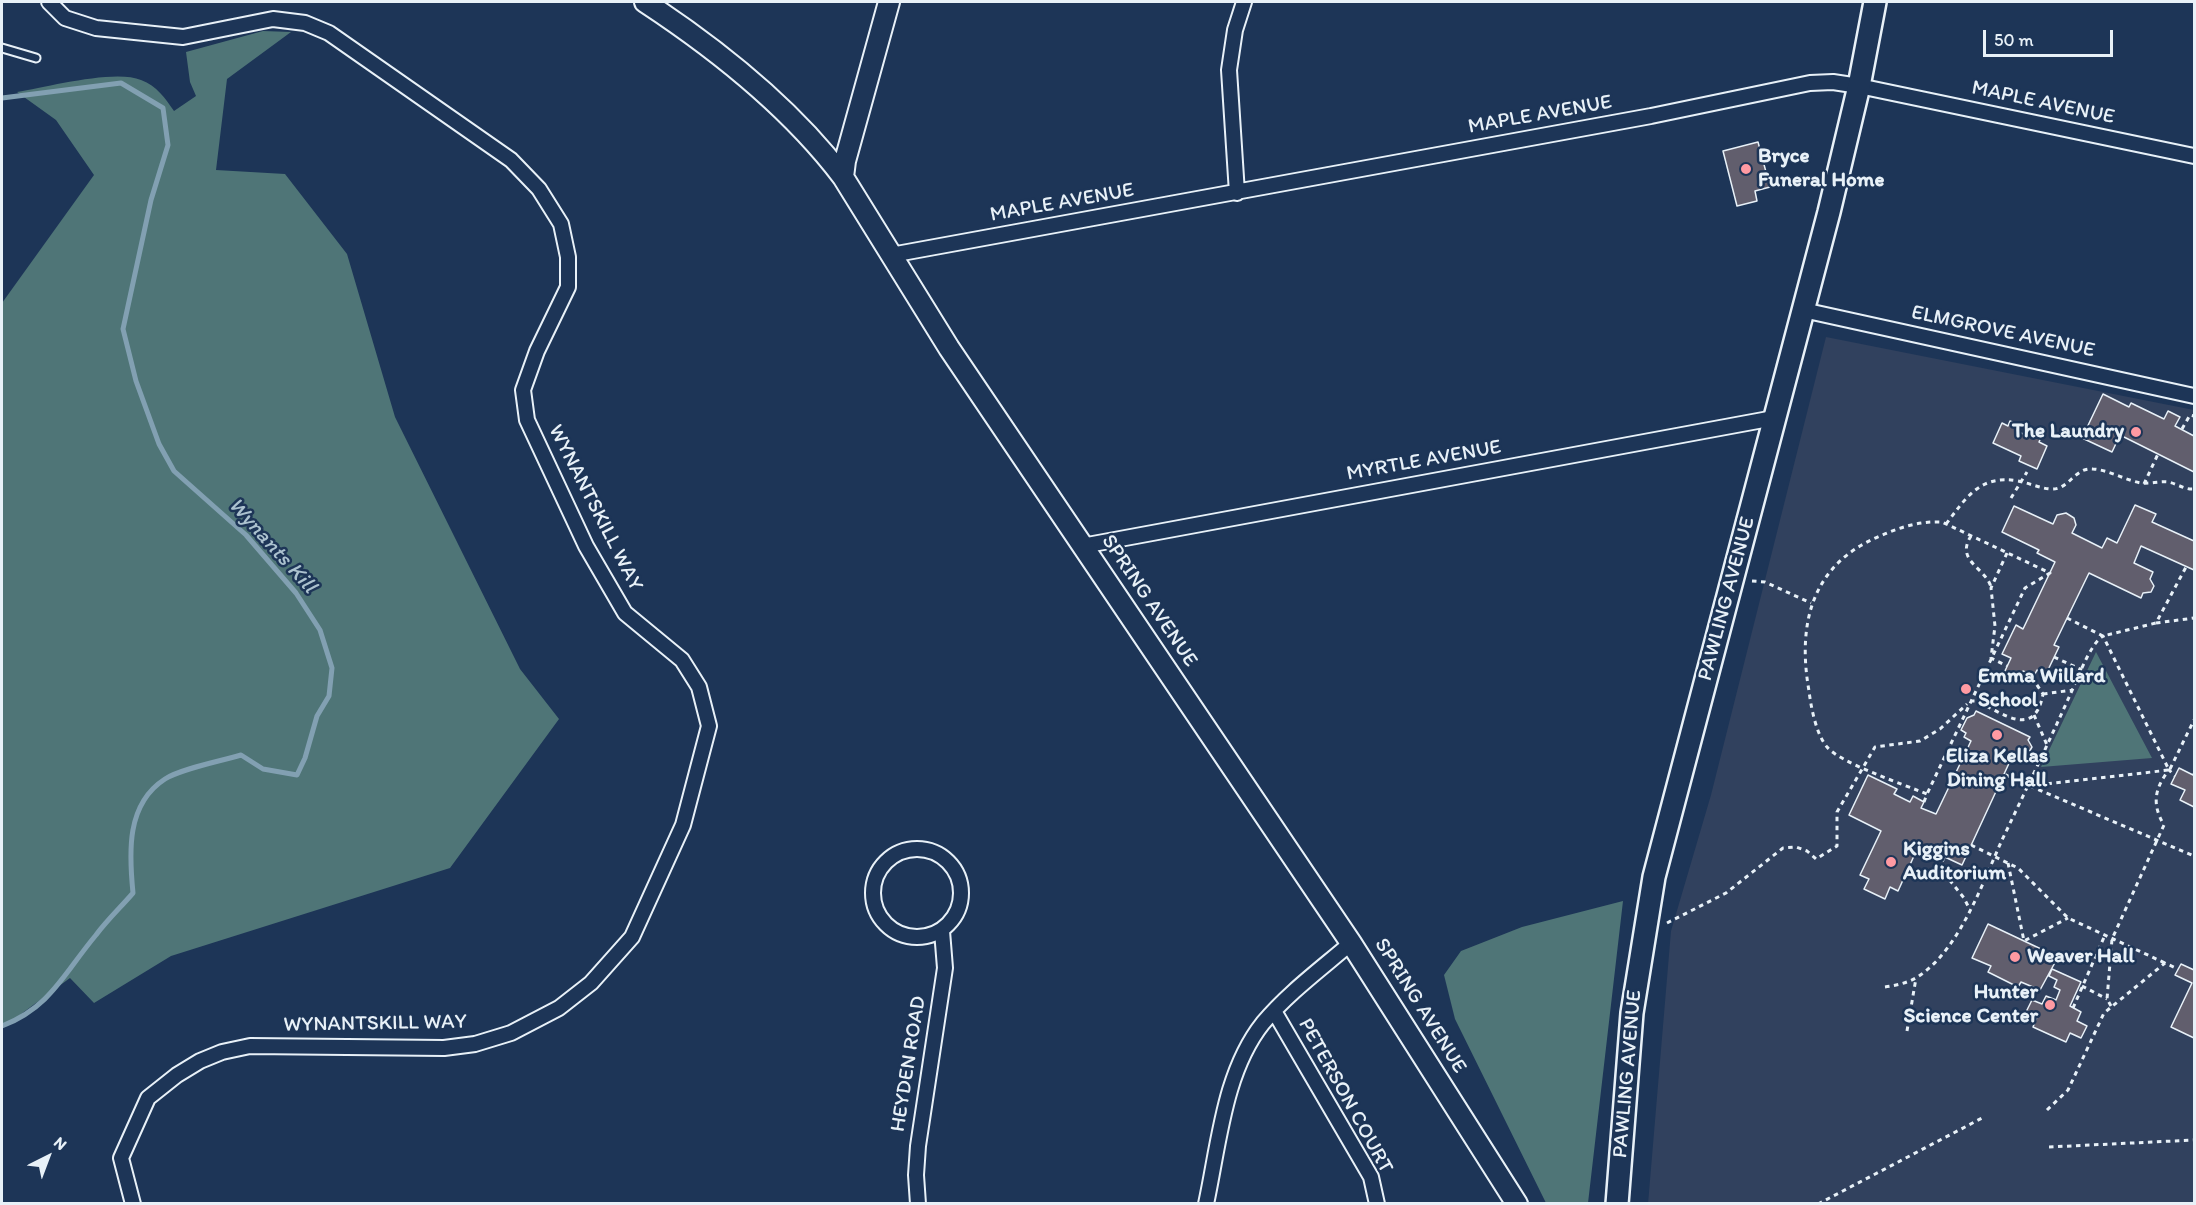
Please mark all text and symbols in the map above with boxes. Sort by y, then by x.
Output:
scale bar [1986,18,2116,56]
text: 50 m [1994,29,2034,51]
street label: MAPLE AVENUE [1969,76,2117,130]
street label: MAPLE AVENUE [1466,90,1614,140]
place label: Bryce Funeral Home [1758,144,1884,194]
marker: Bryce Funeral Home [1739,162,1753,176]
street label: MAPLE AVENUE [988,178,1136,228]
street label: ELMGROVE AVENUE [1909,300,2097,364]
place label: The Laundry [2012,419,2124,445]
street label: WYNANTSKILL WAY [542,421,648,595]
marker: The Laundry [2129,425,2143,439]
street label: MYRTLE AVENUE [1345,435,1503,487]
water label: Wynants Kill [222,493,322,599]
street label: PAWLING AVENUE [1693,514,1761,684]
street label: SPRING AVENUE [1095,530,1203,672]
place label: Emma Willard School [1978,664,2105,714]
marker: Emma Willard School [1959,682,1973,696]
marker: Eliza Kellas Dining Hall [1990,728,2004,742]
place label: Eliza Kellas Dining Hall [1946,744,2048,794]
place label: Kiggins Auditorium [1903,837,2006,887]
marker: Kiggins Auditorium [1884,855,1898,869]
street label: SPRING AVENUE [1368,934,1472,1078]
place label: Weaver Hall [2027,944,2134,970]
marker: Weaver Hall [2008,950,2022,964]
place label: Hunter Science Center [1904,980,2038,1030]
street label: PAWLING AVENUE [1608,989,1648,1159]
street label: HEYDEN ROAD [886,994,932,1134]
marker: Hunter Science Center [2043,998,2057,1012]
street label: WYNANTSKILL WAY [283,1010,467,1038]
street label: PETERSON COURT [1292,1014,1398,1178]
north arrow [18,1127,78,1187]
text: N [50,1133,71,1154]

